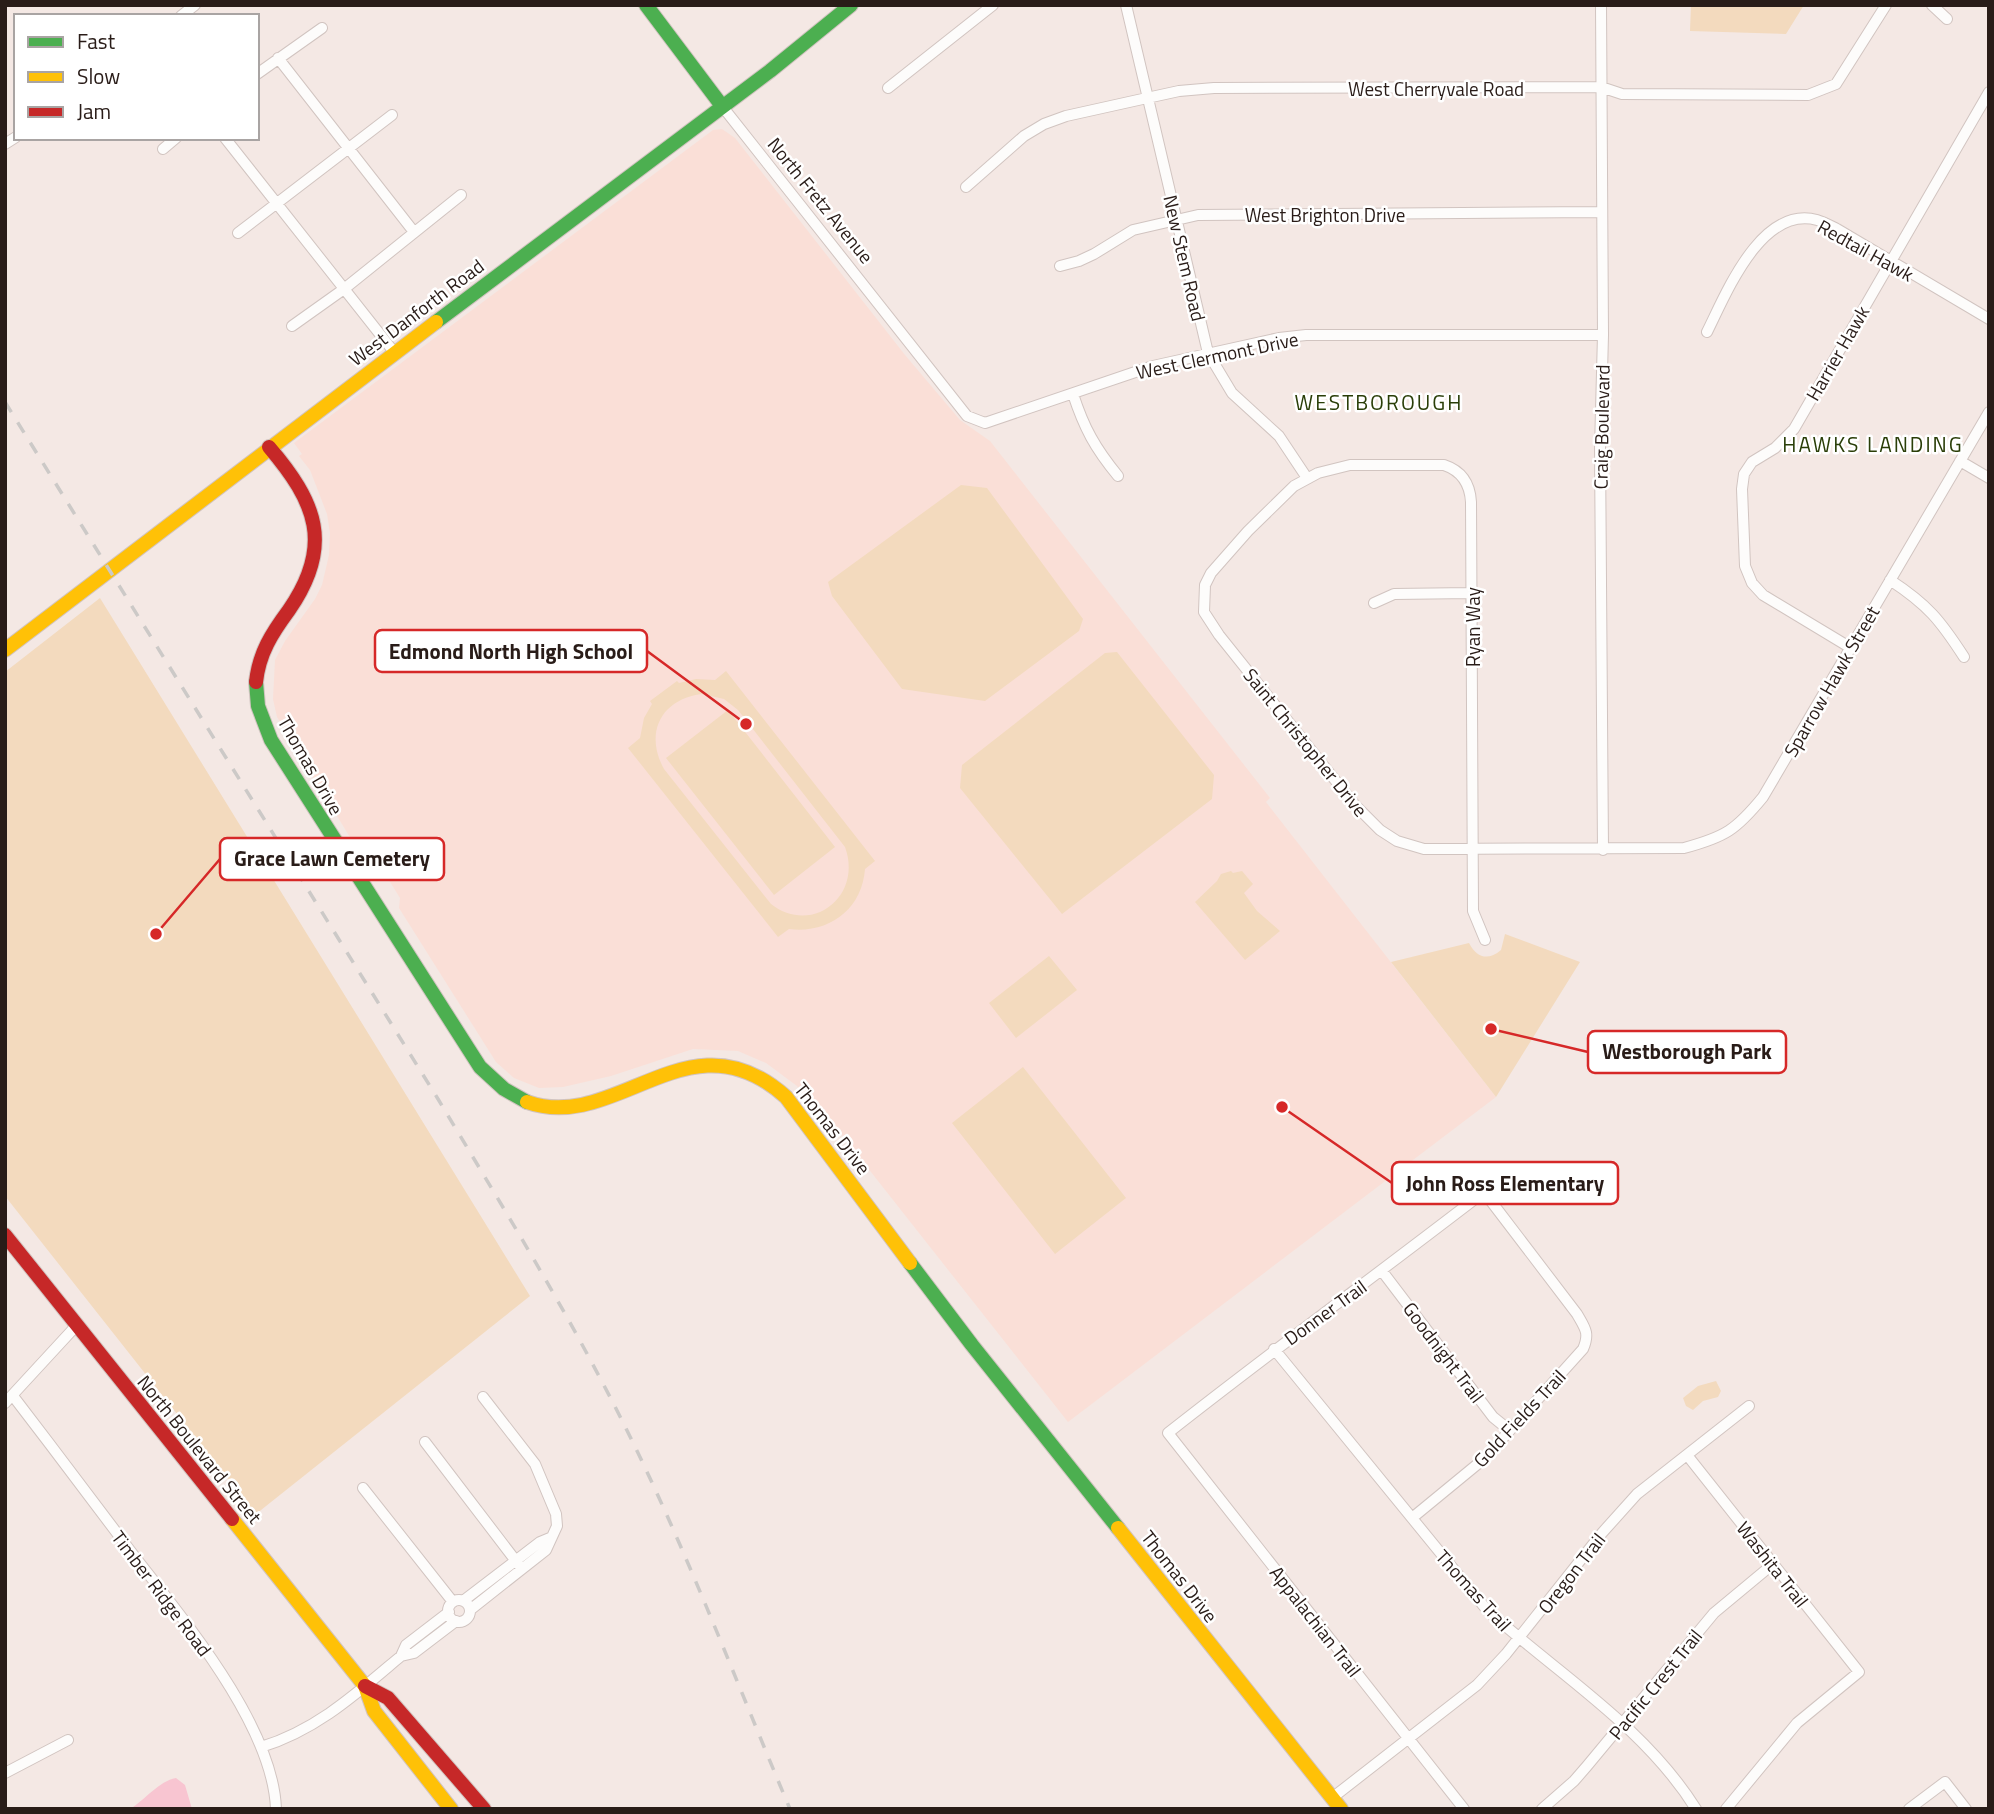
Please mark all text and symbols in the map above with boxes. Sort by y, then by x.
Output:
legend [14,14,259,140]
text: Fast [77,25,116,57]
text: Slow [77,60,120,92]
street label: West Cherryvale Road [1348,74,1524,103]
text: Jam [77,95,111,127]
street label: North Fretz Avenue [761,131,881,269]
street label: New Stem Road [1156,192,1214,324]
street label: West Brighton Drive [1245,200,1405,229]
street label: Redtail Hawk [1813,212,1919,288]
street label: West Danforth Road [342,251,490,373]
street label: Harrier Hawk [1798,300,1876,406]
street label: West Clermont Drive [1133,324,1301,386]
street label: Craig Boulevard [1585,364,1617,490]
district label: WESTBOROUGH [1295,386,1463,418]
district label: HAWKS LANDING [1782,428,1964,460]
street label: Ryan Way [1458,587,1487,667]
street label: Sparrow Hawk Street [1776,600,1886,762]
callout: Edmond North High School [375,630,647,672]
text: Edmond North High School [389,635,633,667]
street label: Saint Christopher Drive [1237,661,1375,823]
street label: Thomas Drive [271,710,351,820]
callout: Grace Lawn Cemetery [220,838,444,880]
text: Grace Lawn Cemetery [234,842,430,874]
callout: Westborough Park [1588,1031,1786,1073]
text: Westborough Park [1602,1035,1772,1067]
street label: Thomas Drive [788,1076,878,1180]
callout: John Ross Elementary [1392,1162,1618,1204]
text: John Ross Elementary [1406,1167,1605,1199]
street label: Donner Trail [1278,1272,1372,1352]
street label: Goodnight Trail [1396,1295,1492,1409]
street label: Gold Fields Trail [1466,1363,1572,1473]
street label: North Boulevard Street [131,1368,269,1530]
street label: Washita Trail [1730,1515,1816,1613]
street label: Timber Ridge Road [105,1524,219,1662]
street label: Thomas Drive [1135,1524,1225,1628]
street label: Oregon Trail [1530,1526,1612,1620]
street label: Thomas Trail [1429,1543,1519,1637]
street label: Appalachian Trail [1263,1559,1369,1683]
street label: Pacific Crest Trail [1601,1622,1709,1746]

